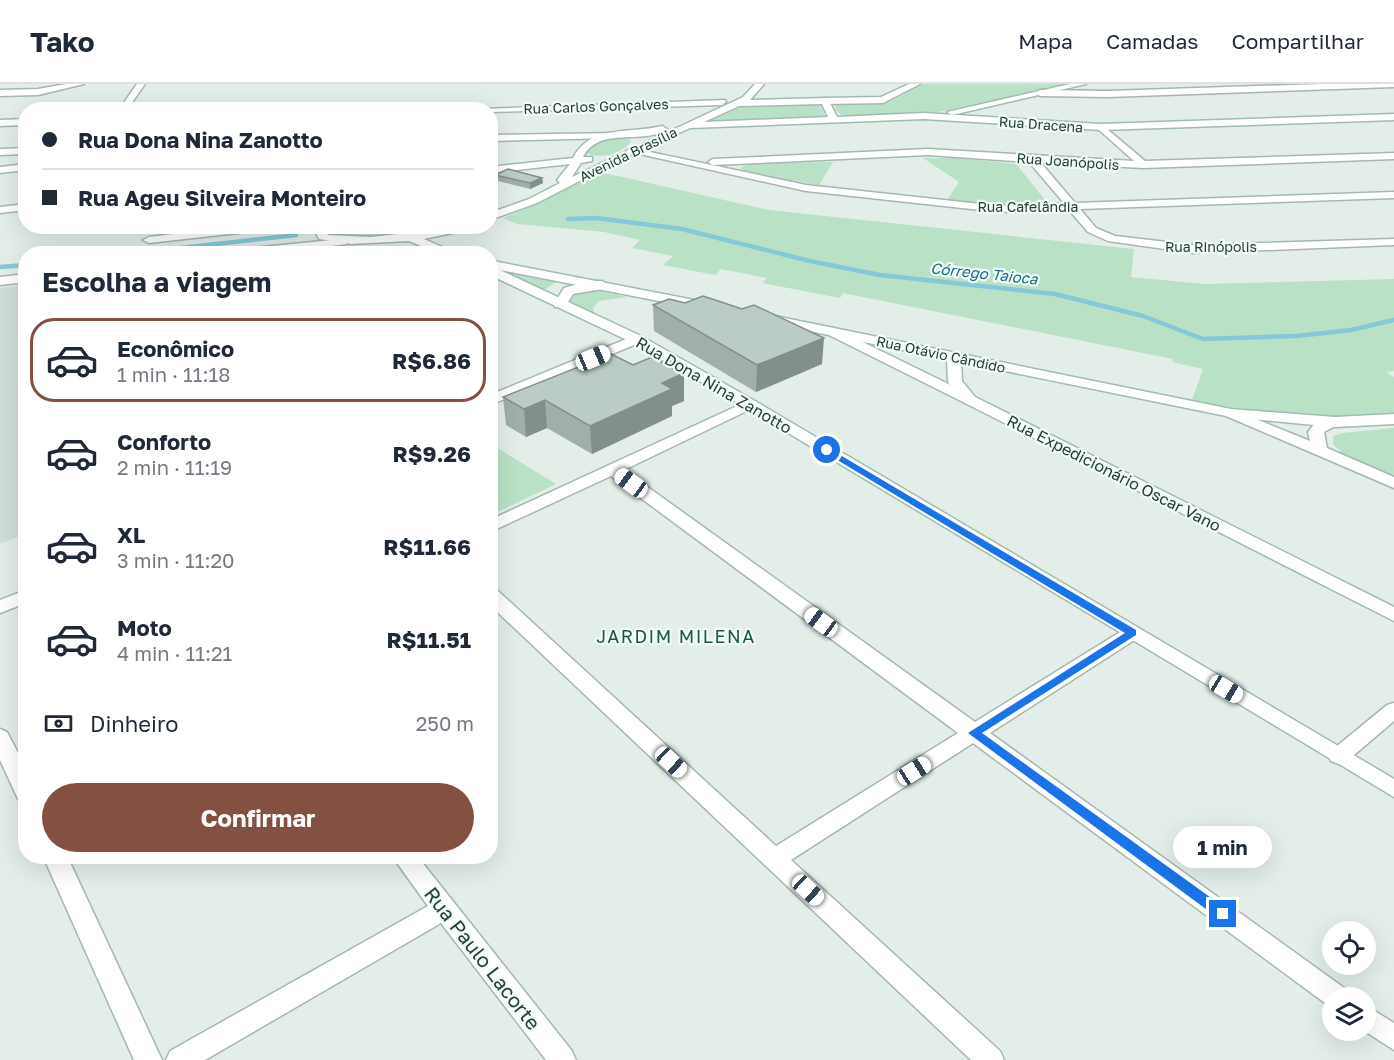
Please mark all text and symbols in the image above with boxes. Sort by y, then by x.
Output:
text: Tako [30,25,95,58]
text: Mapa [1018,28,1073,54]
text: Camadas [1106,28,1198,54]
text: Compartilhar [1231,28,1364,54]
street label: Rua Carlos Gonçalves [523,95,669,117]
street label: Rua Dracena [998,113,1084,135]
street label: Avenida Brasília [576,123,680,185]
text: Rua Dona Nina Zanotto [78,126,323,153]
street label: Rua Joanópolis [1016,149,1120,173]
text: Rua Ageu Silveira Monteiro [78,184,366,211]
street label: Rua Cafelândia [978,198,1078,215]
street label: Rua Rinópolis [1165,238,1257,255]
water label: Córrego Taioca [929,258,1039,289]
text: Escolha a viagem [42,266,271,298]
street label: Rua Dona Nina Zanotto [633,332,795,438]
street label: Rua Otávio Cândido [875,332,1007,376]
icon: car [45,333,99,387]
text: Econômico [117,335,234,362]
car [573,343,613,373]
text: R$6.86 [392,347,471,374]
text: 1 min · 11:18 [117,362,230,386]
street label: Rua Expedicionário Oscar Vano [1004,410,1224,536]
icon: car [45,426,99,480]
text: Conforto [117,428,211,455]
route start [813,436,840,463]
text: R$9.26 [393,440,471,467]
text: 2 min · 11:19 [117,455,232,479]
car [611,465,651,501]
icon: car [45,519,99,573]
text: XL [117,521,145,548]
text: R$11.66 [383,533,471,560]
text: 3 min · 11:20 [117,548,234,572]
car [801,604,841,640]
icon: car [45,612,99,666]
text: Moto [117,614,172,641]
district label: JARDIM MILENA [596,625,756,647]
text: R$11.51 [387,626,471,653]
text: 4 min · 11:21 [117,641,232,665]
car [1206,672,1246,706]
icon: cash [42,707,75,740]
text: Dinheiro [90,710,179,737]
text: 250 m [416,711,474,735]
car [652,743,690,781]
car [894,754,934,788]
button: Confirmar [42,783,474,852]
callout: 1 min [1174,827,1272,869]
text: 1 min [1197,835,1248,859]
car [789,871,827,909]
street label: Rua Paulo Lacorte [420,882,546,1034]
route end [1209,900,1236,927]
map controls [1322,921,1376,1041]
button: locate [1322,921,1376,975]
button: layers [1322,987,1376,1041]

